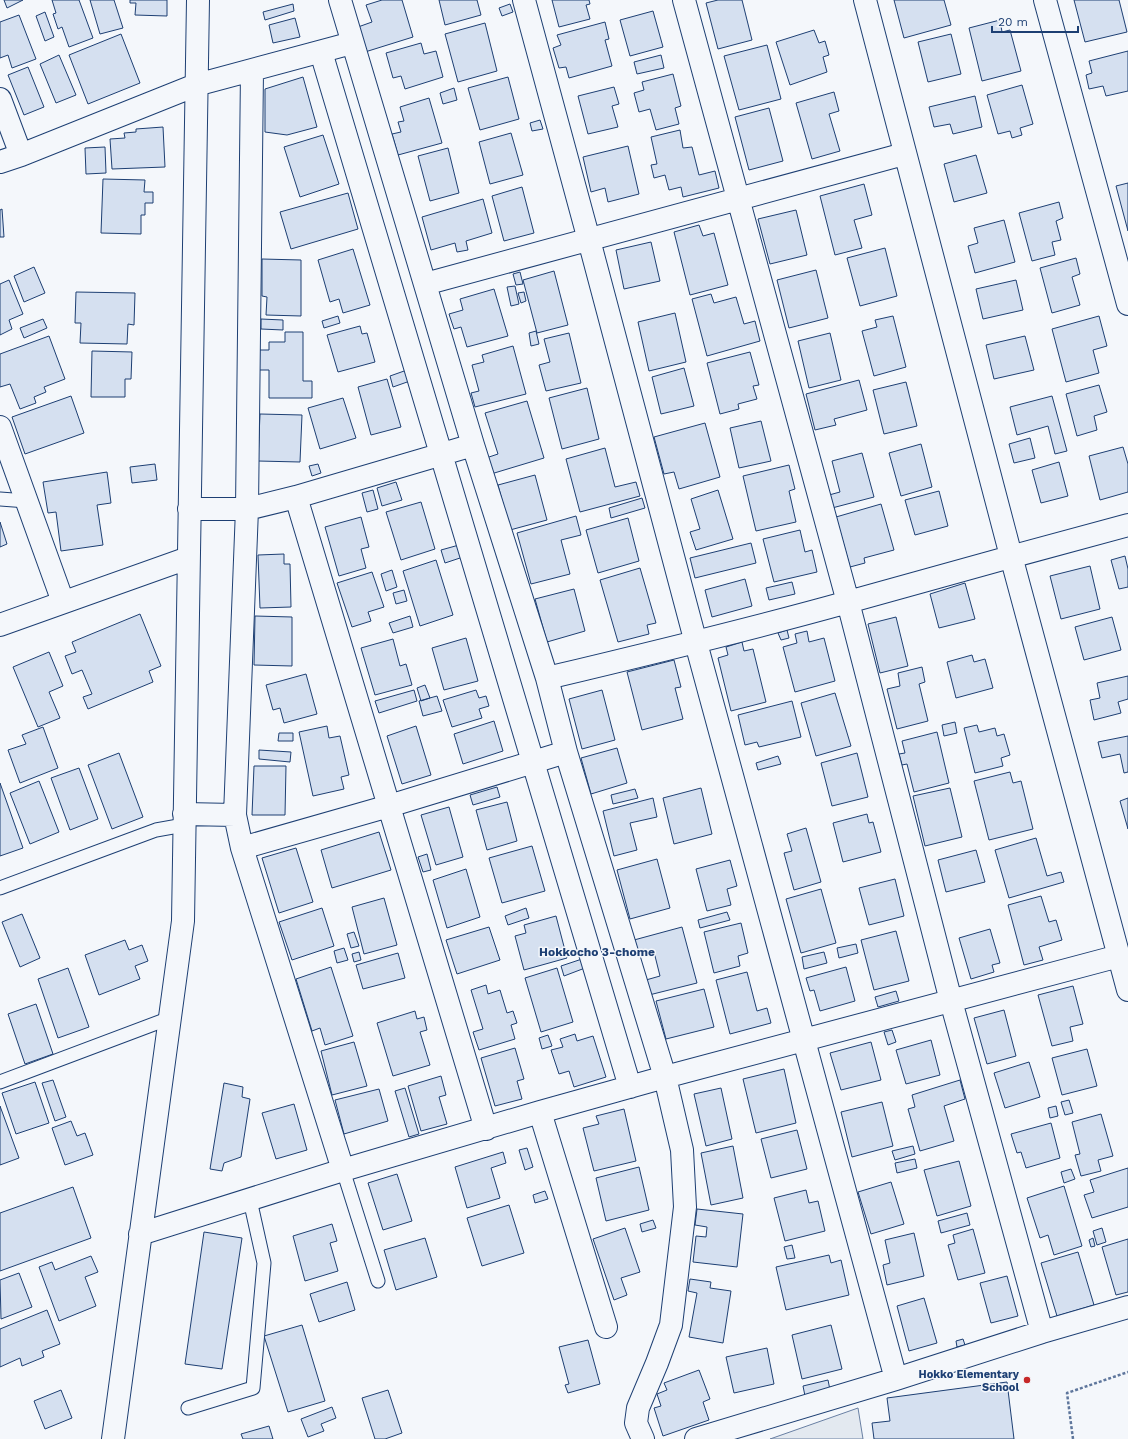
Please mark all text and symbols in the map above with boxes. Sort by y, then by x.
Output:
scale bar [992,8,1078,34]
text: 20 m [998,15,1028,29]
district label: Hokkocho 3-chome [539,945,655,959]
place label: Hokko Elementary School [919,1368,1020,1394]
marker: Hokko Elementary School [1022,1375,1032,1385]

